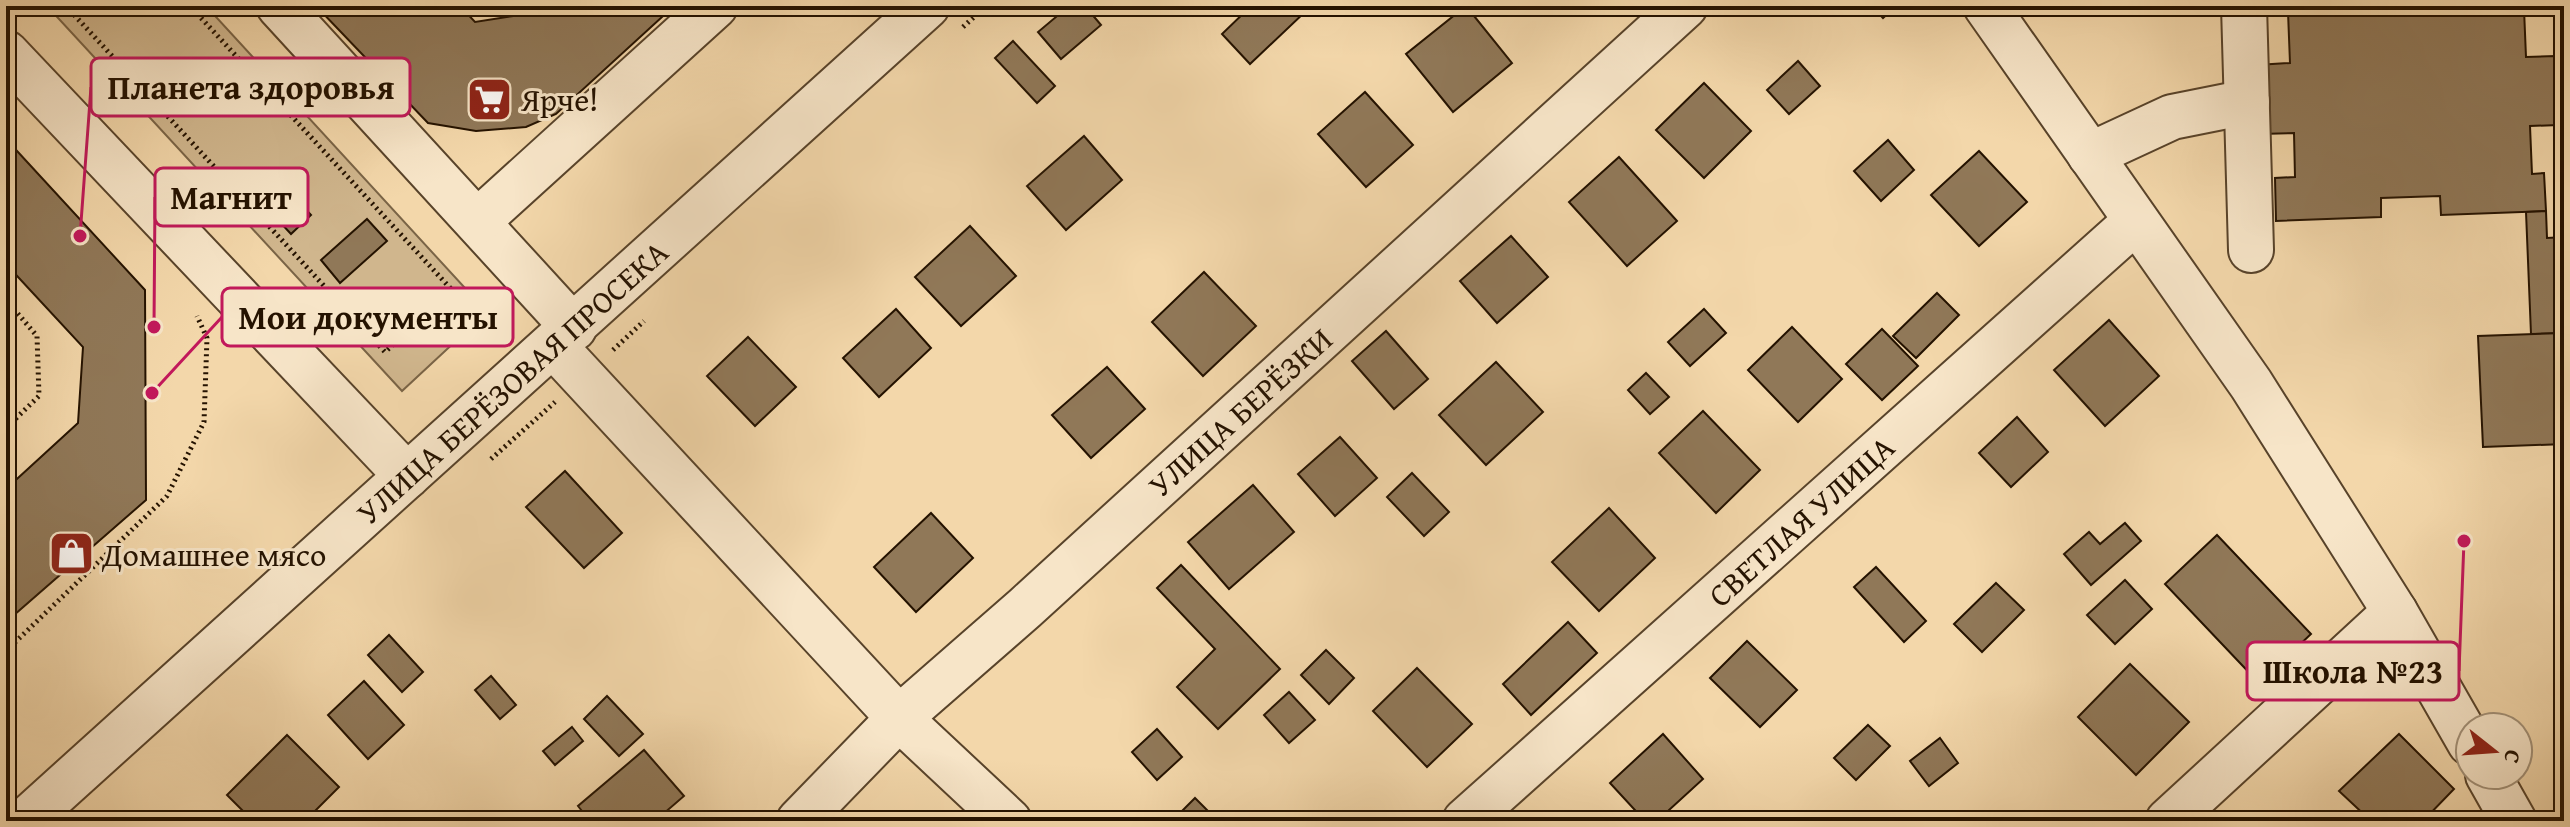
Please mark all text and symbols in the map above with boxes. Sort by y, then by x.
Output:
callout: Планета здоровья [91,58,410,116]
text: Планета здоровья [108,62,394,111]
supermarket icon: Ярче! [466,75,514,123]
place label: Ярче! [520,76,598,123]
callout: Магнит [155,168,308,226]
text: Магнит [170,172,293,221]
street label: УЛИЦА БЕРЁЗОВАЯ ПРОСЕКА [346,228,679,535]
callout: Мои документы [222,288,513,346]
text: Мои документы [238,292,498,341]
street label: УЛИЦА БЕРЁЗКИ [1137,316,1343,508]
street label: СВЕТЛАЯ УЛИЦА [1697,424,1905,618]
shop icon: Домашнее мясо [47,530,95,578]
place label: Домашнее мясо [101,531,326,578]
callout: Школа №23 [2247,642,2459,700]
text: Школа №23 [2263,646,2443,695]
north arrow [2454,711,2534,791]
text: С [2496,746,2530,767]

